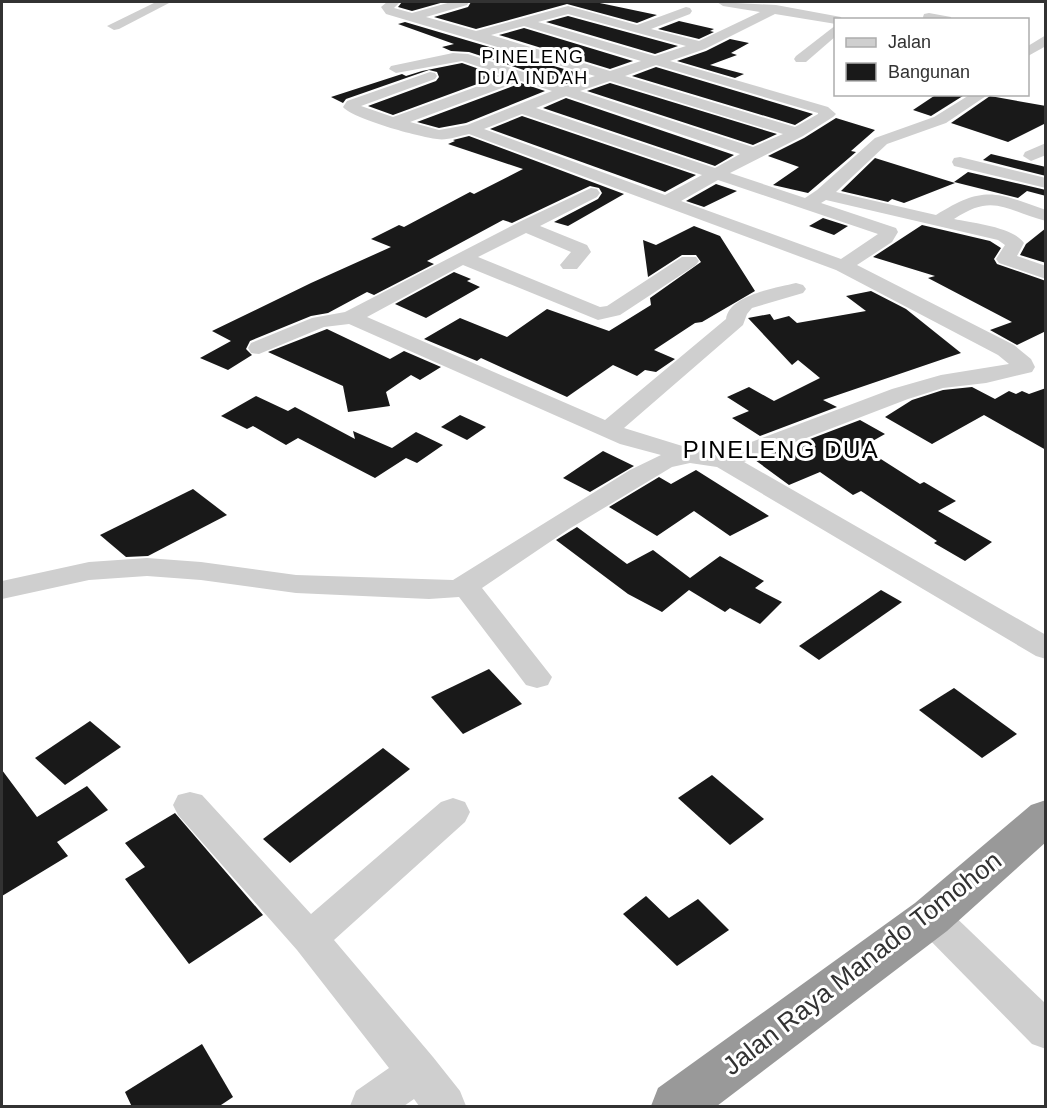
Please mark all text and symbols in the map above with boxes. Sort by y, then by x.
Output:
legend [834,18,1029,96]
text: Jalan [888,32,931,52]
district label: PINELENG DUA INDAH [477,47,589,88]
text: Bangunan [888,62,970,82]
district label: PINELENG DUA [683,436,879,463]
street label: Jalan Raya Manado Tomohon [717,845,1007,1081]

